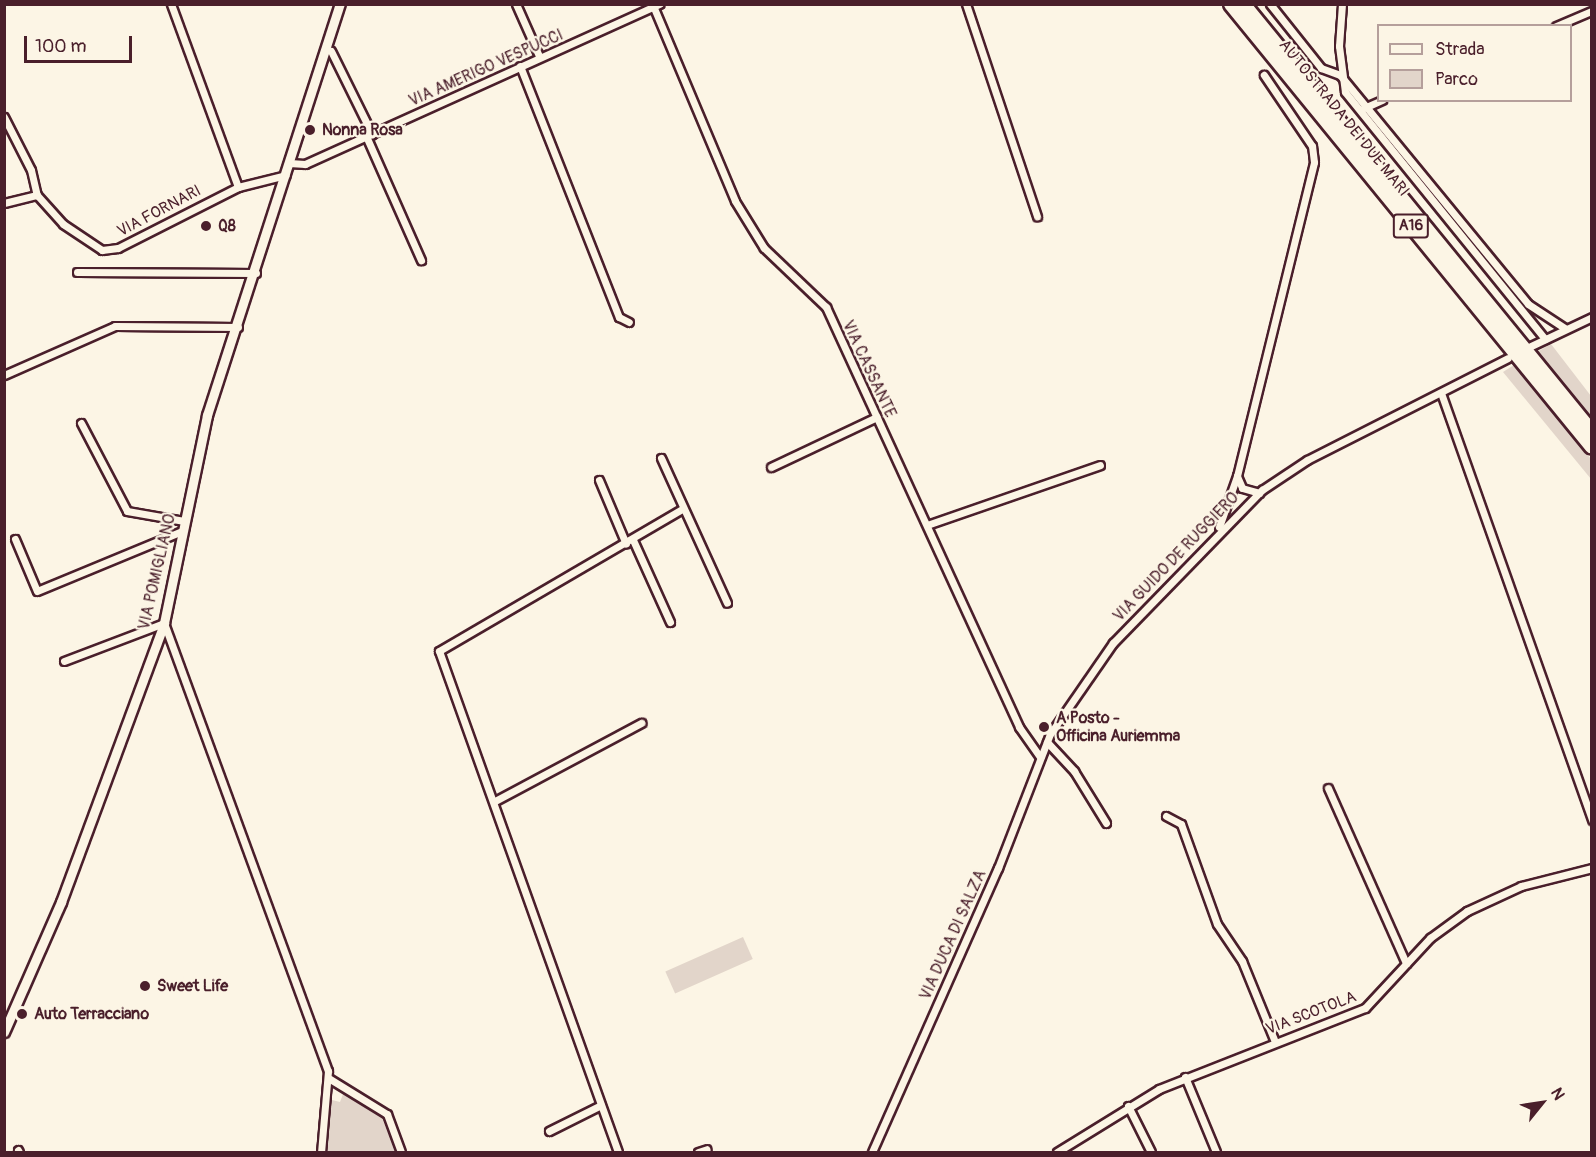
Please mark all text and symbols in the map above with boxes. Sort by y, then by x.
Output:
scale bar [27,24,135,62]
legend [1377,24,1572,102]
street label: VIA AMERIGO VESPUCCI [406,25,566,111]
text: 100 m [35,35,87,58]
street label: AUTOSTRADA DEI DUE MARI [1275,36,1413,200]
text: Strada [1435,38,1485,61]
text: Parco [1435,68,1478,91]
place label: Nonna Rosa [322,120,403,140]
marker: Nonna Rosa [303,123,317,137]
street label: VIA FORNARI [114,181,204,241]
road number: A16 [1392,214,1430,238]
place label: Q8 [218,216,236,236]
marker: Q8 [199,219,213,233]
street label: VIA CASSANTE [838,317,900,421]
street label: VIA GUIDO DE RUGGIERO [1109,488,1243,626]
street label: VIA POMIGLIANO [134,512,180,632]
place label: A Posto - Officina Auriemma [1056,708,1180,746]
marker: A Posto - Officina Auriemma [1037,720,1051,734]
street label: VIA DUCA DI SALZA [916,867,990,1003]
place label: Sweet Life [157,976,228,996]
marker: Sweet Life [138,979,152,993]
street label: VIA SCOTOLA [1263,987,1359,1039]
place label: Auto Terracciano [34,1004,149,1024]
marker: Auto Terracciano [15,1007,29,1021]
north arrow [1512,1073,1572,1133]
text: N [1546,1084,1569,1104]

